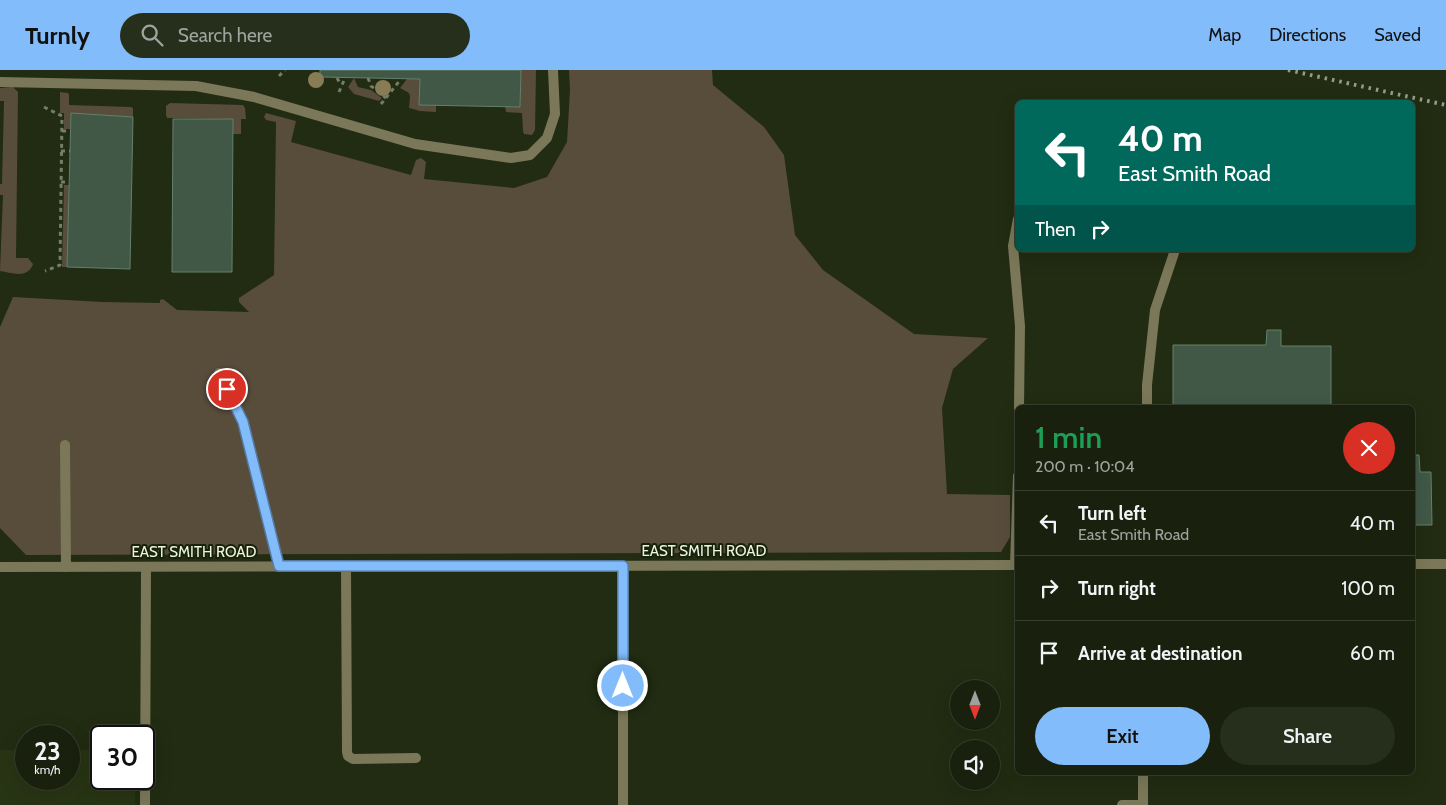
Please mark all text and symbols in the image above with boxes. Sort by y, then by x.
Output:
search box [120,13,470,58]
text: Turnly [25,21,90,50]
icon: search [138,21,166,49]
text: Search here [178,24,272,47]
text: Map [1208,24,1241,46]
text: Directions [1269,24,1346,46]
text: Saved [1374,24,1421,46]
text: 40 m [1118,117,1203,160]
icon: left [1035,120,1100,185]
text: East Smith Road [1118,160,1271,187]
icon: right [1086,215,1114,243]
text: Then [1035,218,1076,241]
pin [206,368,248,410]
icon: arrive [213,375,241,403]
text: 1 min [1035,419,1102,456]
button: close [1343,422,1395,474]
text: 200 m · 10:04 [1035,457,1135,476]
text: Turn left [1078,502,1146,525]
icon: left [1035,509,1063,537]
text: 40 m [1350,512,1395,535]
text: East Smith Road [1078,525,1189,544]
street label: EAST SMITH ROAD [642,542,767,560]
street label: EAST SMITH ROAD [132,543,257,561]
icon: right [1035,574,1063,602]
text: Turn right [1078,577,1156,600]
text: 100 m [1341,577,1395,600]
icon: arrive [1035,639,1063,667]
text: Arrive at destination [1078,642,1242,665]
text: 60 m [1350,642,1395,665]
position arrow [596,659,648,711]
north arrow [950,680,1000,730]
map controls [950,680,1000,790]
button: Exit [1035,707,1210,765]
button: Share [1220,707,1395,765]
speed limit sign: 30 [90,725,155,790]
text: 23 [34,736,61,766]
button: sound [950,740,1000,790]
text: km/h [34,762,61,777]

